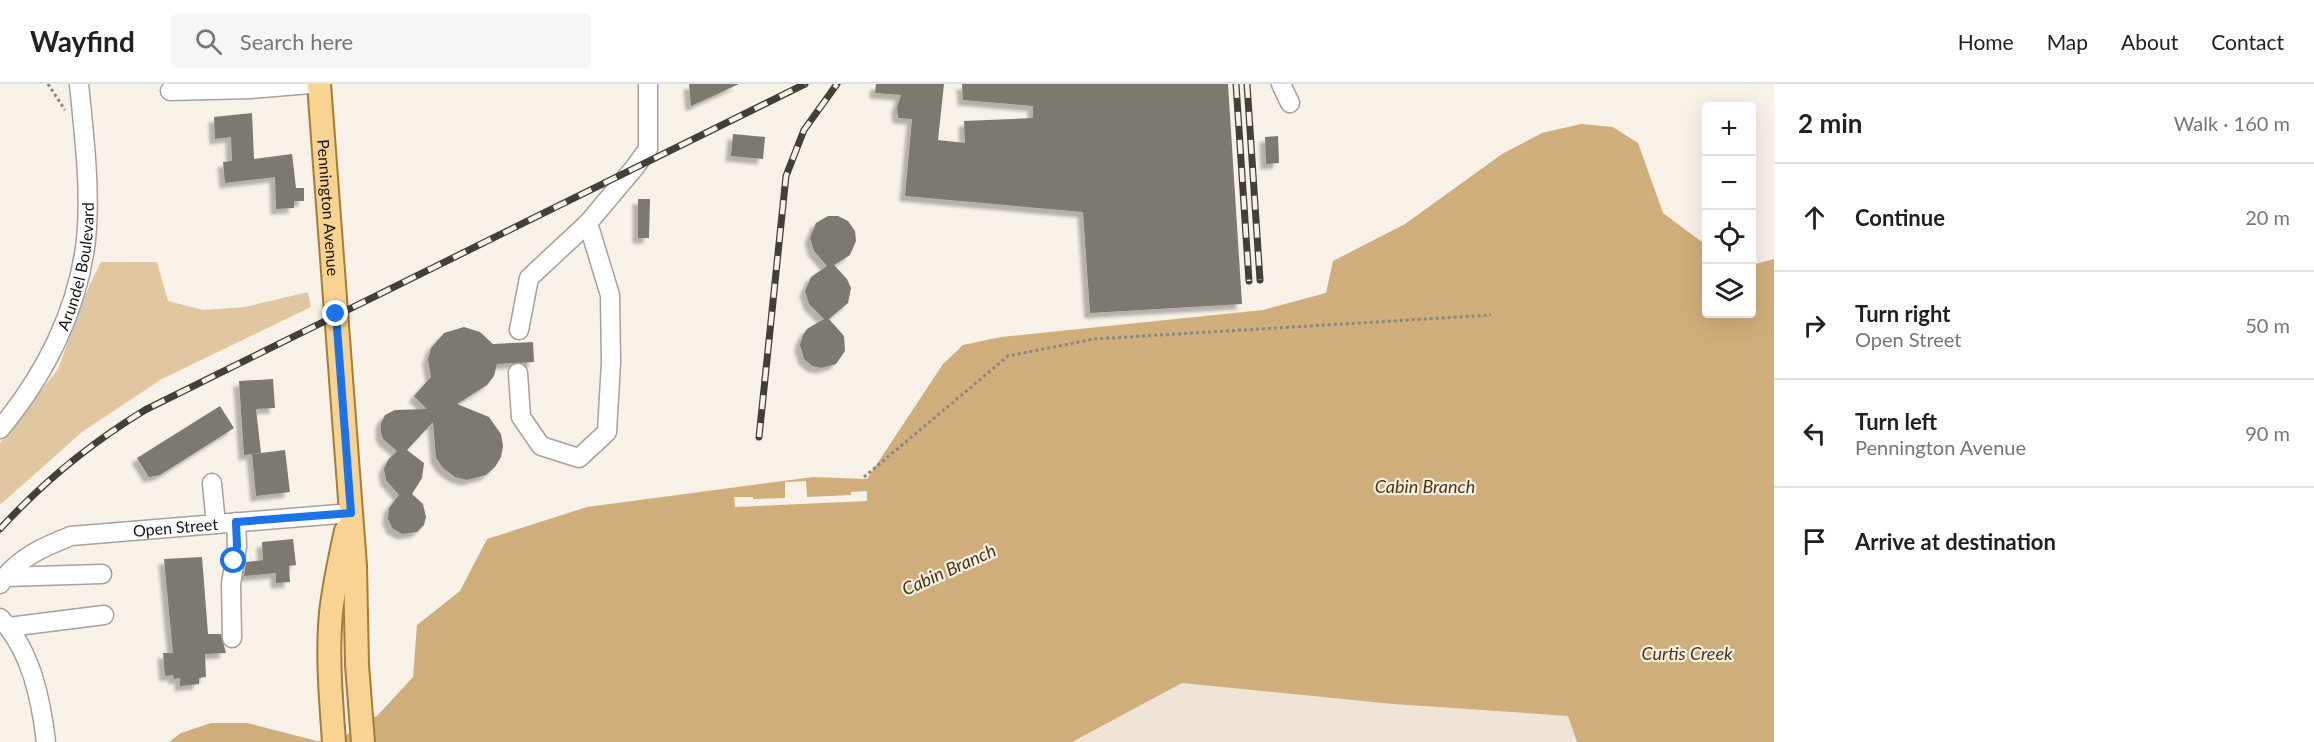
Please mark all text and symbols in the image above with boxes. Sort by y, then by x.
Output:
search box [171,14,591,68]
text: Wayfind [30,24,135,58]
icon: search [192,25,225,58]
text: Search here [240,28,353,55]
text: Home [1958,29,2014,54]
text: Map [2047,29,2088,54]
text: About [2121,29,2178,54]
text: Contact [2211,29,2284,54]
map controls [1702,102,1756,318]
button: + [1702,102,1756,156]
text: 2 min [1798,107,1862,139]
text: Walk · 160 m [2174,111,2290,135]
street label: Pennington Avenue [314,139,343,277]
button: − [1702,156,1756,210]
icon: ahead [1798,201,1831,234]
street label: Arundel Boulevard [53,202,97,333]
text: Continue [1855,204,1945,231]
text: 20 m [2245,205,2290,229]
button: locate [1702,210,1756,264]
button: layers [1702,264,1756,318]
route end [322,300,348,326]
text: Turn right [1855,300,1950,327]
icon: right [1798,309,1831,342]
text: 50 m [2245,313,2290,337]
text: Open Street [1855,327,1962,351]
text: Turn left [1855,408,1937,435]
icon: left [1798,417,1831,450]
text: 90 m [2245,421,2290,445]
text: Pennington Avenue [1855,435,2026,459]
water label: Cabin Branch [1375,475,1475,497]
street label: Open Street [132,514,219,540]
icon: arrive [1798,525,1831,558]
text: Arrive at destination [1855,528,2056,555]
water label: Cabin Branch [898,539,999,600]
route start [220,547,246,573]
water label: Curtis Creek [1641,642,1733,664]

